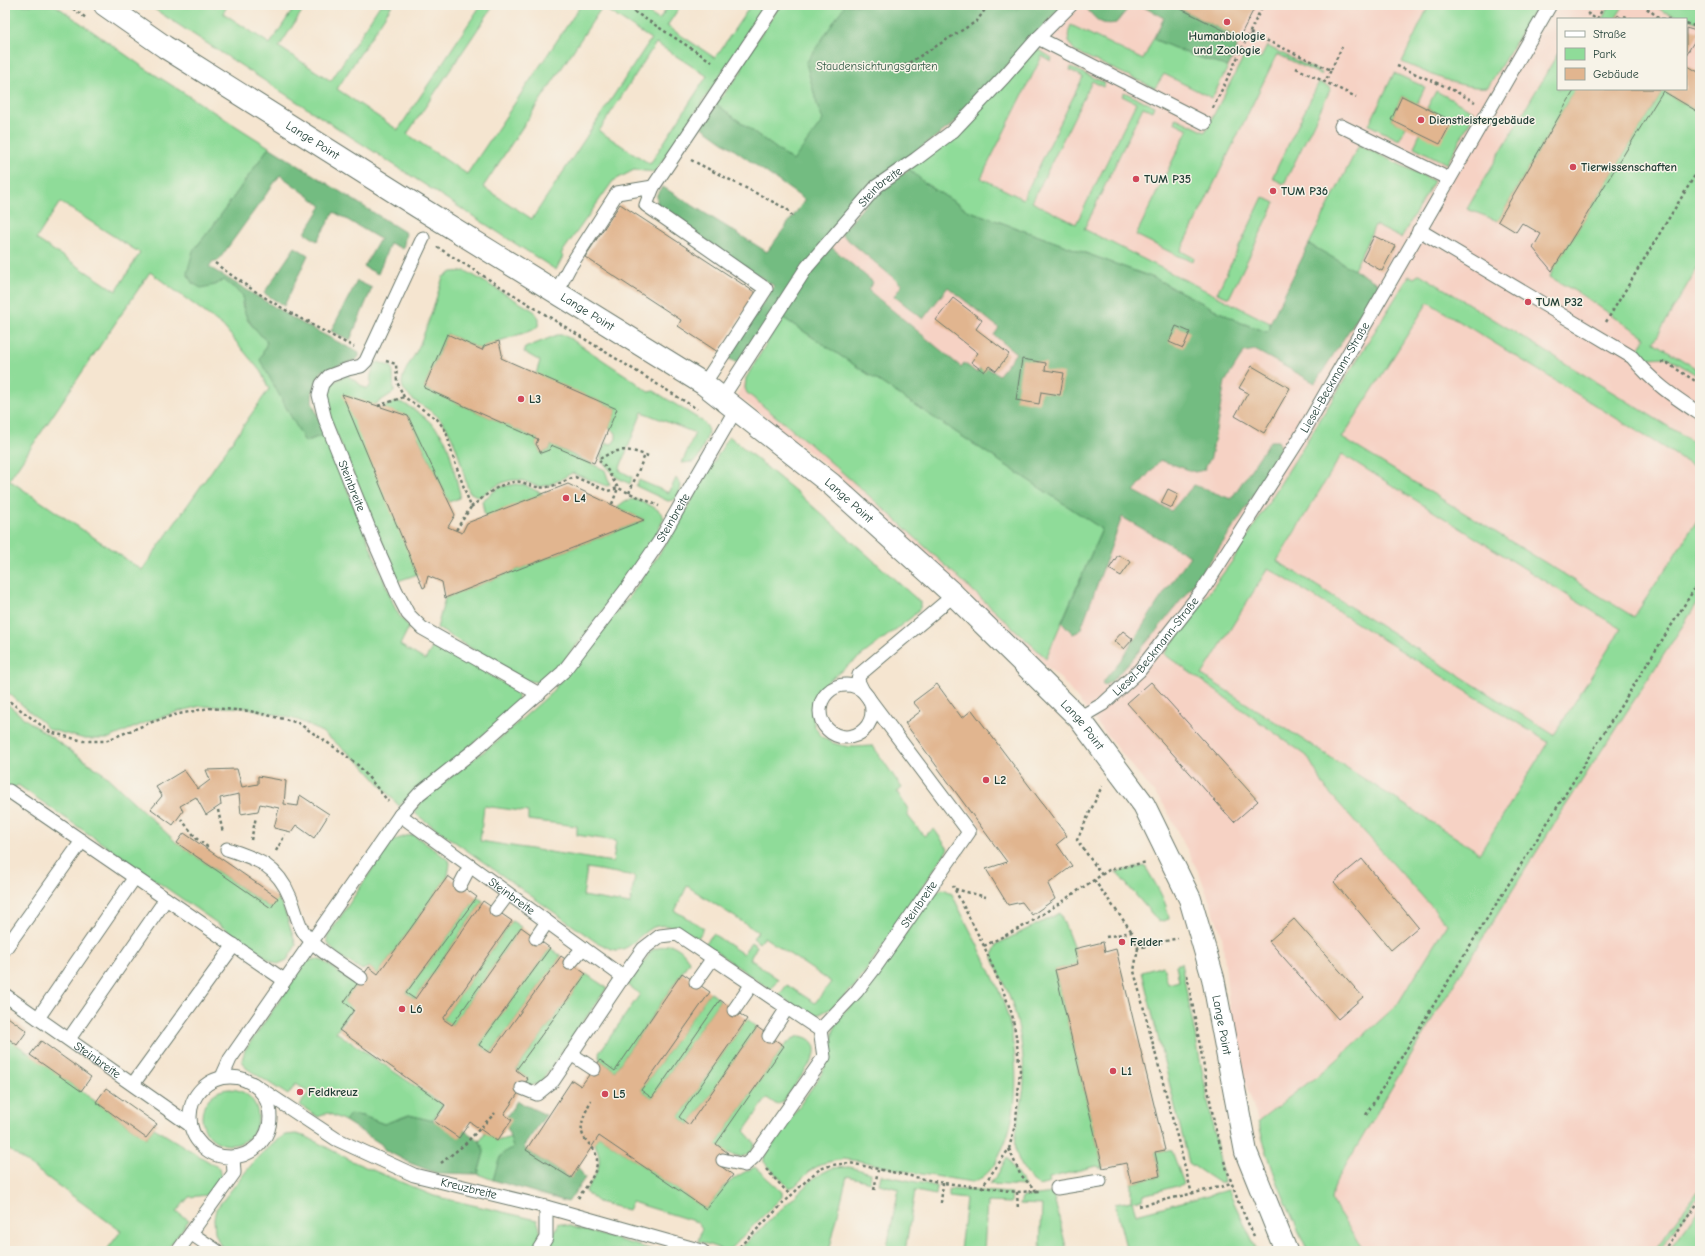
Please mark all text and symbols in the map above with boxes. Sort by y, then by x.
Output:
marker: Humanbiologie und Zoologie [1222,17,1232,27]
legend [1557,18,1687,90]
text: Straße [1593,27,1626,41]
place label: Humanbiologie und Zoologie [1189,29,1265,57]
text: Park [1593,47,1616,61]
park label: Staudensichtungsgarten [816,59,938,73]
text: Gebäude [1593,67,1639,81]
place label: Dienstleistergebäude [1429,113,1535,127]
marker: Dienstleistergebäude [1416,115,1426,125]
street label: Lange Point [284,118,343,163]
place label: Tierwissenschaften [1581,160,1677,174]
marker: Tierwissenschaften [1568,162,1578,172]
street label: Steinbreite [855,164,905,210]
place label: TUM P35 [1144,172,1191,186]
marker: TUM P35 [1131,174,1141,184]
place label: TUM P36 [1281,184,1328,198]
marker: TUM P36 [1268,186,1278,196]
street label: Lange Point [558,290,617,334]
place label: TUM P32 [1536,295,1583,309]
marker: TUM P32 [1523,297,1533,307]
street label: Liesel-Beckmann-Straße [1297,319,1372,435]
place label: L3 [529,392,541,406]
marker: L3 [516,394,526,404]
street label: Steinbreite [335,458,368,513]
street label: Lange Point [822,475,877,526]
place label: L4 [574,491,586,505]
street label: Steinbreite [654,491,693,544]
marker: L4 [561,493,571,503]
street label: Liesel-Beckmann-Straße [1110,594,1202,699]
street label: Lange Point [1058,697,1107,753]
place label: L2 [994,773,1006,787]
marker: L2 [981,775,991,785]
street label: Steinbreite [486,875,538,918]
street label: Steinbreite [898,878,940,931]
place label: Felder [1130,935,1163,949]
marker: Felder [1117,937,1127,947]
street label: Lange Point [1209,994,1235,1057]
place label: L6 [410,1002,422,1016]
marker: L6 [397,1004,407,1014]
street label: Steinbreite [71,1039,124,1081]
place label: L1 [1121,1064,1132,1078]
marker: L1 [1108,1066,1118,1076]
place label: Feldkreuz [308,1085,358,1099]
marker: Feldkreuz [295,1087,305,1097]
place label: L5 [613,1087,626,1101]
marker: L5 [600,1089,610,1099]
street label: Kreuzbreite [439,1175,499,1202]

